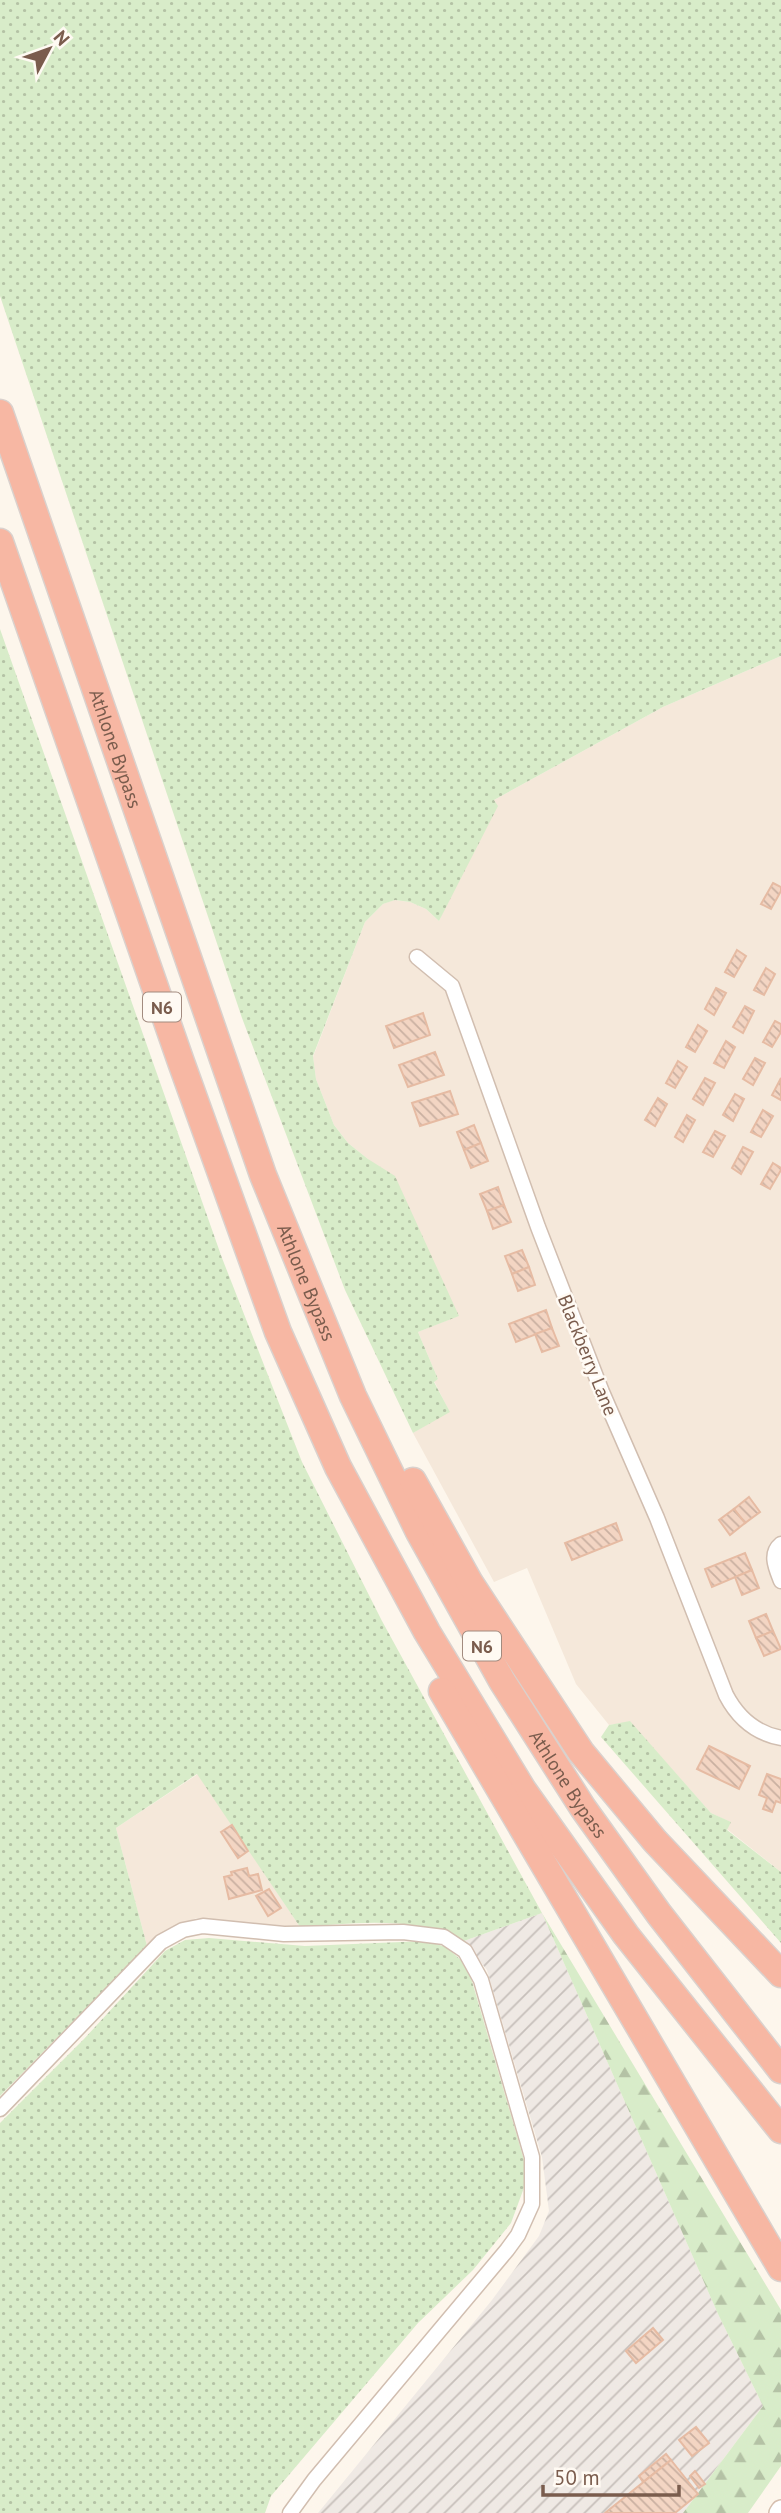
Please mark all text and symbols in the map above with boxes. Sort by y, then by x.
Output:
north arrow [14,14,84,84]
text: N [49,25,75,50]
street label: Athlone Bypass [84,686,147,811]
road number: N6 [143,992,181,1022]
street label: Athlone Bypass [272,1220,341,1344]
street label: Blackberry Lane [553,1291,623,1419]
road number: N6 [463,1632,501,1660]
street label: Athlone Bypass [524,1725,613,1843]
scale bar [543,2454,680,2498]
text: 50 m [554,2464,600,2491]

